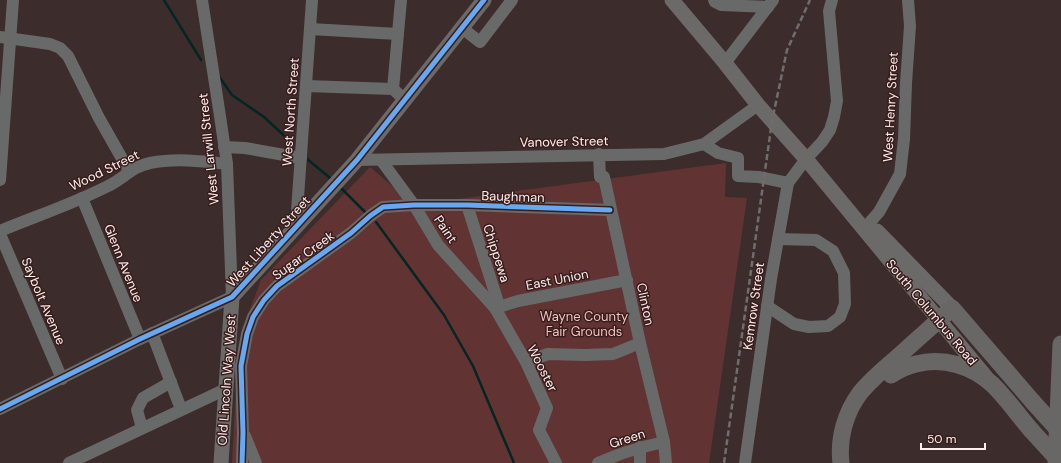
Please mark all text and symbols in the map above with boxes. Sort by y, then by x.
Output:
street label: West Henry Street [879,52,902,162]
street label: West North Street [278,57,303,167]
street label: West Larwill Street [194,92,223,206]
street label: Vanover Street [519,132,609,151]
street label: Wood Street [66,146,142,195]
street label: Baughman [481,187,545,206]
street label: West Liberty Street [223,192,314,291]
street label: Paint [430,212,461,246]
street label: Glenn Avenue [100,222,147,305]
street label: Chippewa [479,222,514,284]
street label: Sugar Creek [269,227,338,284]
street label: Saybolt Avenue [18,255,70,347]
street label: South Columbus Road [882,256,981,369]
street label: Kemrow Street [739,261,768,351]
street label: East Union [524,265,590,294]
street label: Clinton [633,281,658,327]
park label: Wayne County Fair Grounds [540,308,628,340]
street label: Old Lincoln Way West [213,314,240,446]
street label: Wooster [523,342,562,395]
street label: Green [607,425,647,452]
scale bar [921,425,985,451]
text: 50 m [927,431,956,447]

